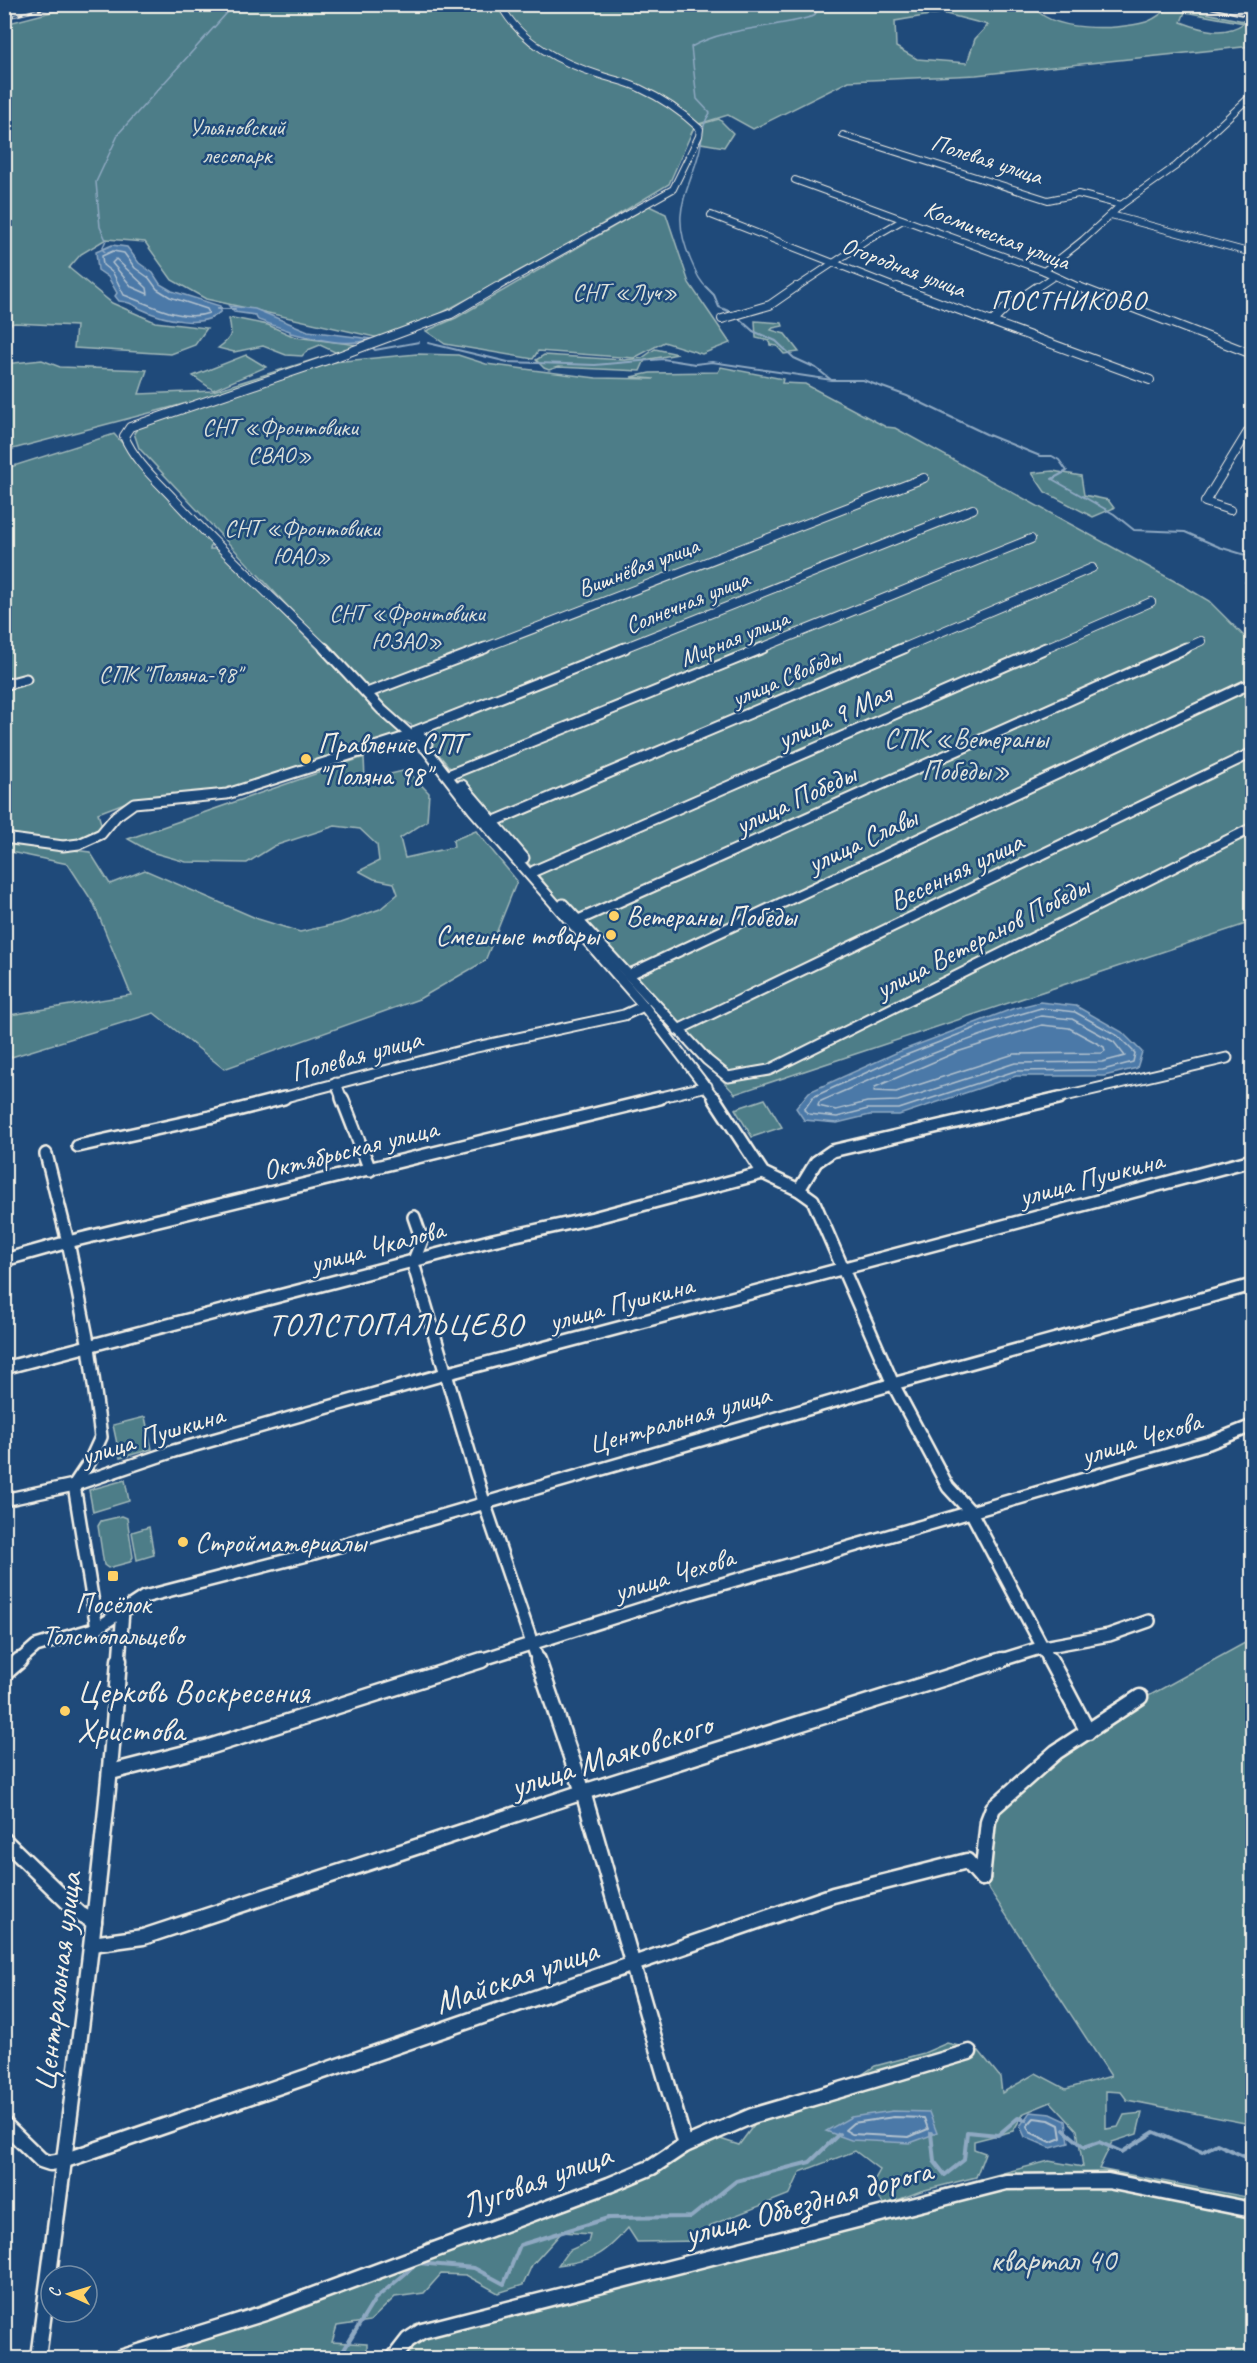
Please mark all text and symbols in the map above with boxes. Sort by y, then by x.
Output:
park label: Ульяновский лесопарк [189,112,287,170]
street label: Полевая улица [928,127,1048,191]
street label: Космическая улица [920,194,1075,277]
street label: Огородная улица [838,230,972,305]
park label: СНТ «Луч» [572,277,678,307]
district label: ПОСТНИКОВО [991,283,1148,317]
park label: СНТ «Фронтовики СВАО» [202,412,360,470]
park label: СНТ «Фронтовики ЮАО» [224,513,382,571]
street label: Вишнёвая улица [573,530,704,604]
street label: Солнечная улица [621,563,755,640]
park label: СНТ «Фронтовики ЮЗАО» [329,598,487,656]
street label: Мирная улица [675,602,795,673]
street label: улица Свободы [725,640,847,714]
park label: СПК "Поляна-98" [99,659,246,689]
street label: улица 9 Мая [770,674,899,757]
park label: СПК «Ветераны Победы» [884,721,1050,788]
place label: Правление СПТ "Поляна 98" [318,726,472,793]
marker: Правление СПТ "Поляна 98" [299,752,313,766]
street label: улица Победы [727,755,863,843]
street label: улица Славы [800,799,924,881]
street label: Весенняя улица [884,823,1030,918]
street label: улица Ветеранов Победы [867,867,1097,1007]
place label: Ветераны Победы [626,899,798,934]
marker: Ветераны Победы [607,909,621,923]
place label: Смешные товары [435,918,601,953]
marker: Смешные товары [604,928,618,942]
street label: Полевая улица [287,1020,427,1089]
street label: Октябрьская улица [259,1110,443,1188]
street label: улица Пушкина [1013,1141,1169,1215]
street label: улица Чкалова [304,1211,450,1281]
street label: улица Пушкина [543,1266,699,1340]
district label: ТОЛСТОПАЛЬЦЕВО [268,1304,526,1345]
street label: Центральная улица [584,1376,776,1462]
street label: улица Пушкина [74,1396,230,1474]
street label: улица Чехова [1075,1402,1208,1473]
place label: Стройматериалы [195,1525,368,1560]
marker: Стройматериалы [176,1535,190,1549]
street label: улица Чехова [608,1538,741,1609]
marker: Посёлок Толстопальцево [106,1569,120,1583]
place label: Посёлок Толстопальцево [42,1586,187,1653]
place label: Церковь Воскресения Христова [77,1671,311,1751]
street label: улица Маяковского [503,1702,720,1808]
marker: Церковь Воскресения Христова [58,1704,72,1718]
street label: Центральная улица [23,1867,92,2094]
street label: Майская улица [429,1928,605,2023]
street label: Луговая улица [455,2133,619,2227]
street label: улица Объездная дорога [678,2148,938,2256]
park label: квартал 40 [990,2239,1118,2281]
north arrow [39,2264,99,2324]
text: С [45,2286,65,2298]

